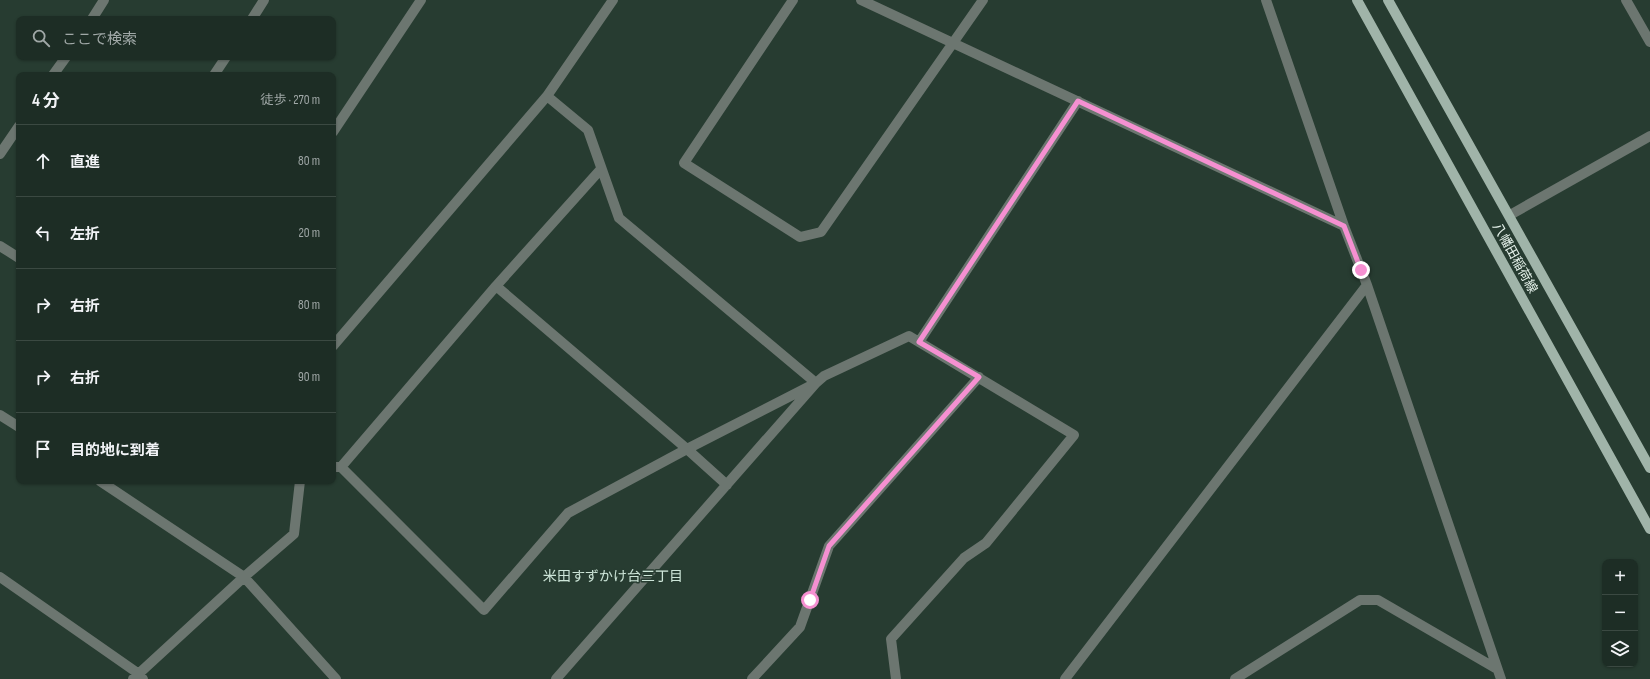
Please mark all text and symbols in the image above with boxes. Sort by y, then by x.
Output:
search box [16,16,336,60]
icon: search [30,27,52,49]
text: ここで検索 [62,30,137,49]
text: 4 分 [32,91,60,111]
text: 徒歩 · 270 m [261,92,320,108]
icon: ahead [32,150,54,172]
text: 直進 [70,153,100,172]
text: 80 m [298,153,320,169]
street label: 八幡田稲荷線 [1489,220,1541,296]
icon: left [32,222,54,244]
text: 左折 [70,225,100,244]
text: 20 m [298,225,320,241]
route end [1352,261,1370,279]
icon: right [32,294,54,316]
text: 右折 [70,297,100,316]
text: 80 m [298,297,320,313]
icon: right [32,366,54,388]
text: 右折 [70,369,100,388]
text: 90 m [298,369,320,385]
icon: arrive [32,438,54,460]
text: 目的地に到着 [70,441,160,460]
map controls [1602,559,1638,667]
button: + [1602,559,1638,595]
district label: 米田すずかけ台三丁目 [543,568,683,585]
route start [801,591,819,609]
button: − [1602,595,1638,631]
button: layers [1602,631,1638,667]

